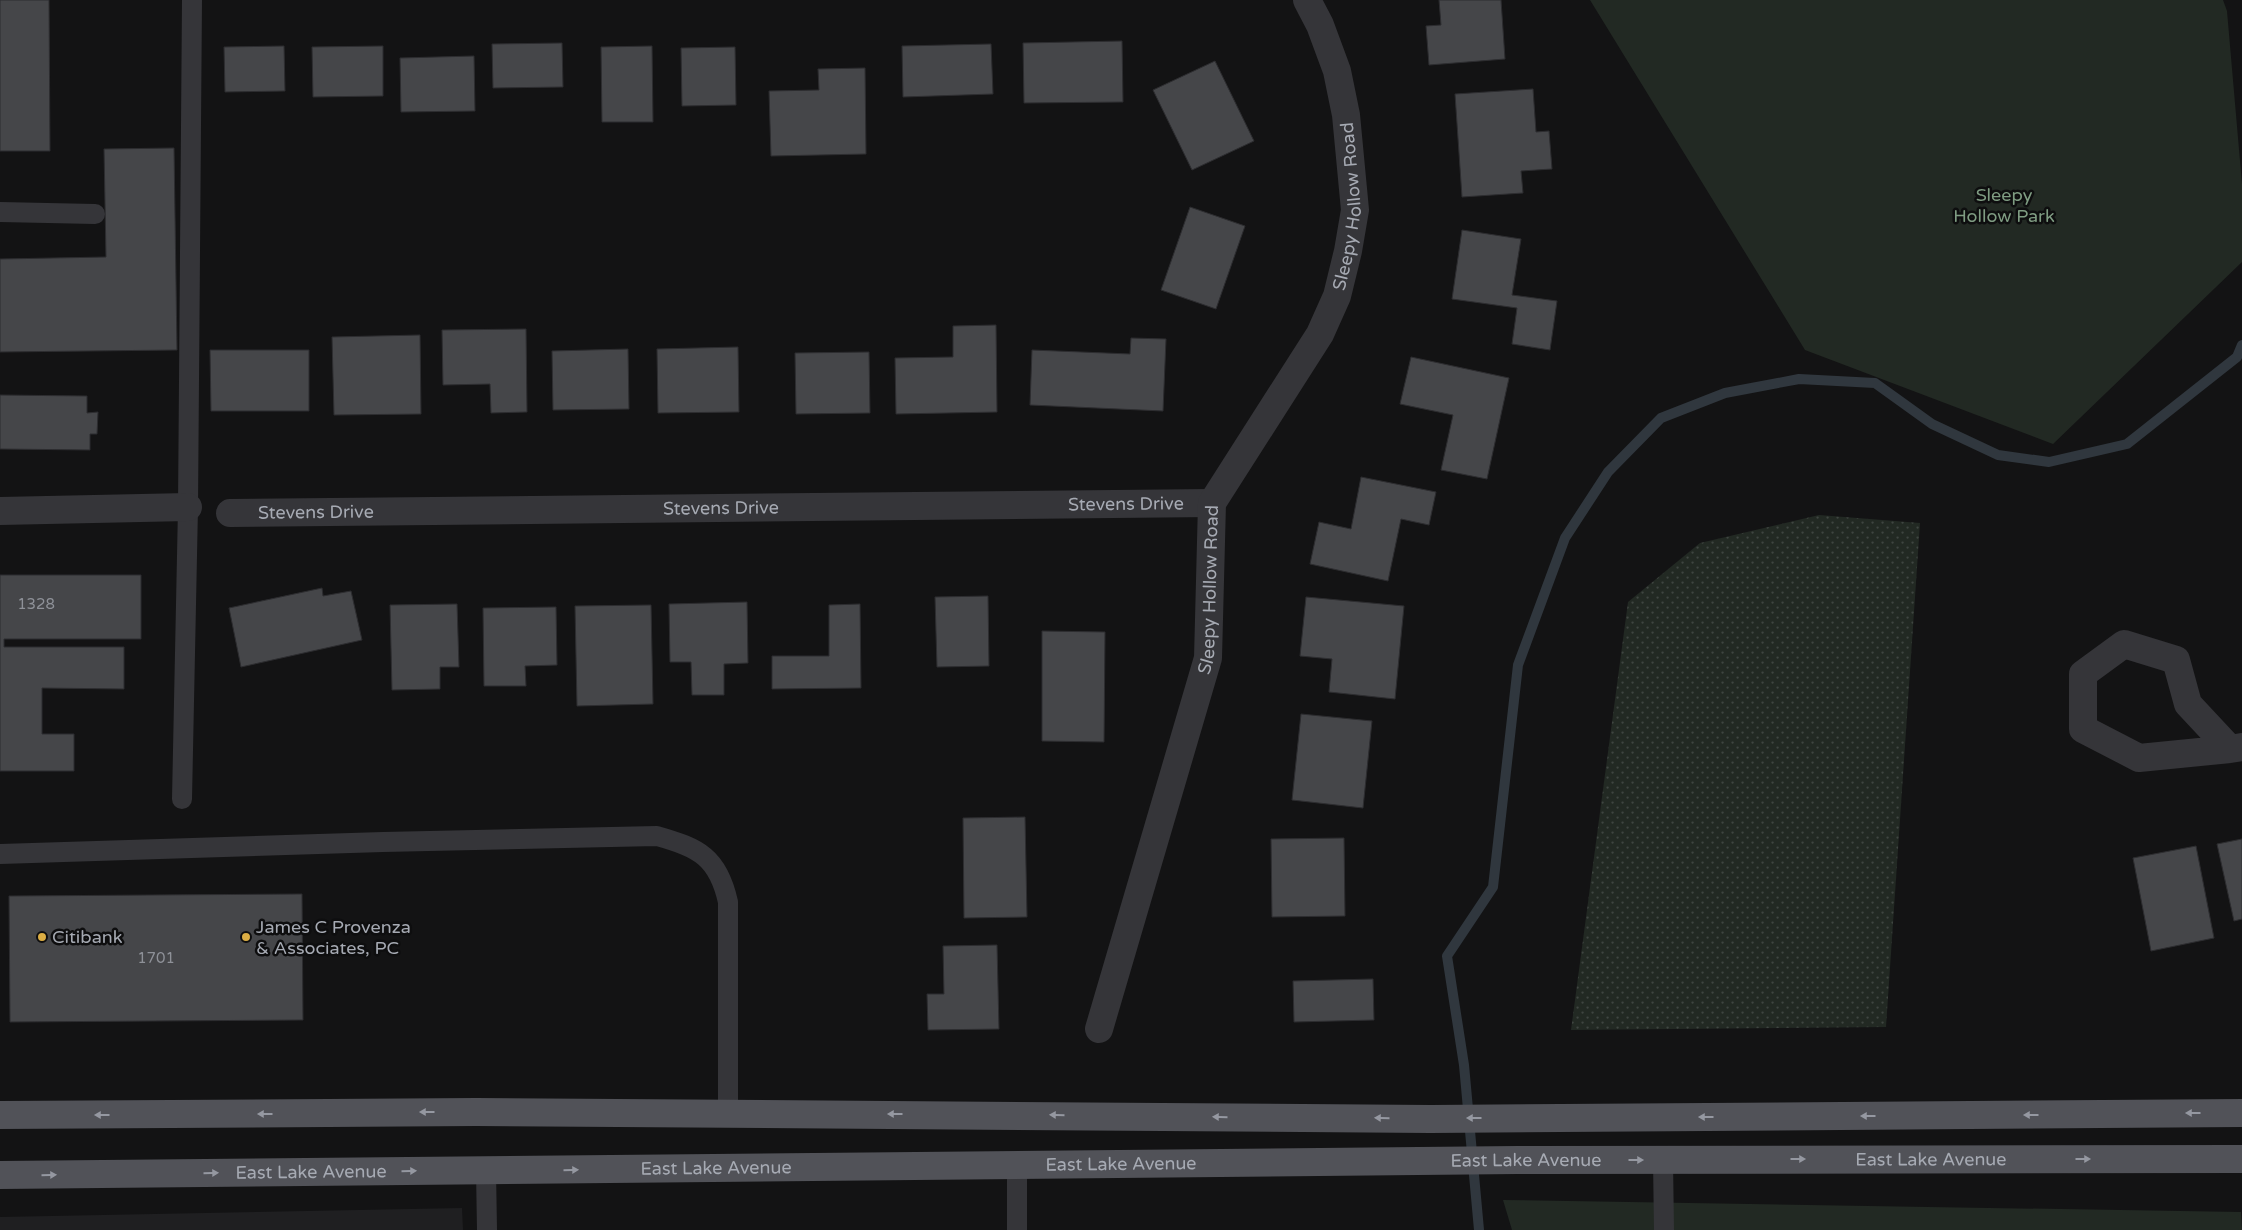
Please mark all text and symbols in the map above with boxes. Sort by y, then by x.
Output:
street label: Sleepy Hollow Road [1328,121,1367,293]
park label: Sleepy Hollow Park [1953,184,2055,227]
street label: Stevens Drive [1068,492,1184,515]
street label: Stevens Drive [663,496,779,520]
street label: Stevens Drive [258,501,374,524]
street label: Sleepy Hollow Road [1193,505,1223,677]
house number: 1328 [17,595,55,613]
place label: James C Provenza & Associates, PC [256,916,411,959]
place label: Citibank [52,926,123,948]
marker: Citibank [36,931,48,943]
marker: James C Provenza & Associates, PC [240,931,252,943]
house number: 1701 [137,949,175,967]
one-way arrow [419,1108,435,1116]
one-way arrow [256,1110,272,1118]
one-way arrow [886,1110,902,1118]
one-way arrow [2185,1110,2201,1118]
one-way arrow [94,1111,110,1119]
one-way arrow [1049,1111,1065,1119]
one-way arrow [2023,1111,2039,1119]
one-way arrow [1860,1112,1876,1120]
one-way arrow [1211,1113,1227,1121]
one-way arrow [1698,1113,1714,1121]
one-way arrow [1374,1114,1390,1122]
one-way arrow [1466,1114,1482,1122]
street label: East Lake Avenue [1855,1148,2007,1171]
street label: East Lake Avenue [1450,1149,1602,1172]
street label: East Lake Avenue [1045,1152,1197,1176]
one-way arrow [1791,1155,1807,1163]
one-way arrow [2076,1155,2092,1163]
street label: East Lake Avenue [640,1156,792,1180]
one-way arrow [1628,1156,1644,1164]
street label: East Lake Avenue [235,1160,387,1184]
one-way arrow [563,1165,579,1173]
one-way arrow [401,1167,417,1175]
one-way arrow [203,1169,219,1177]
one-way arrow [41,1171,57,1179]

